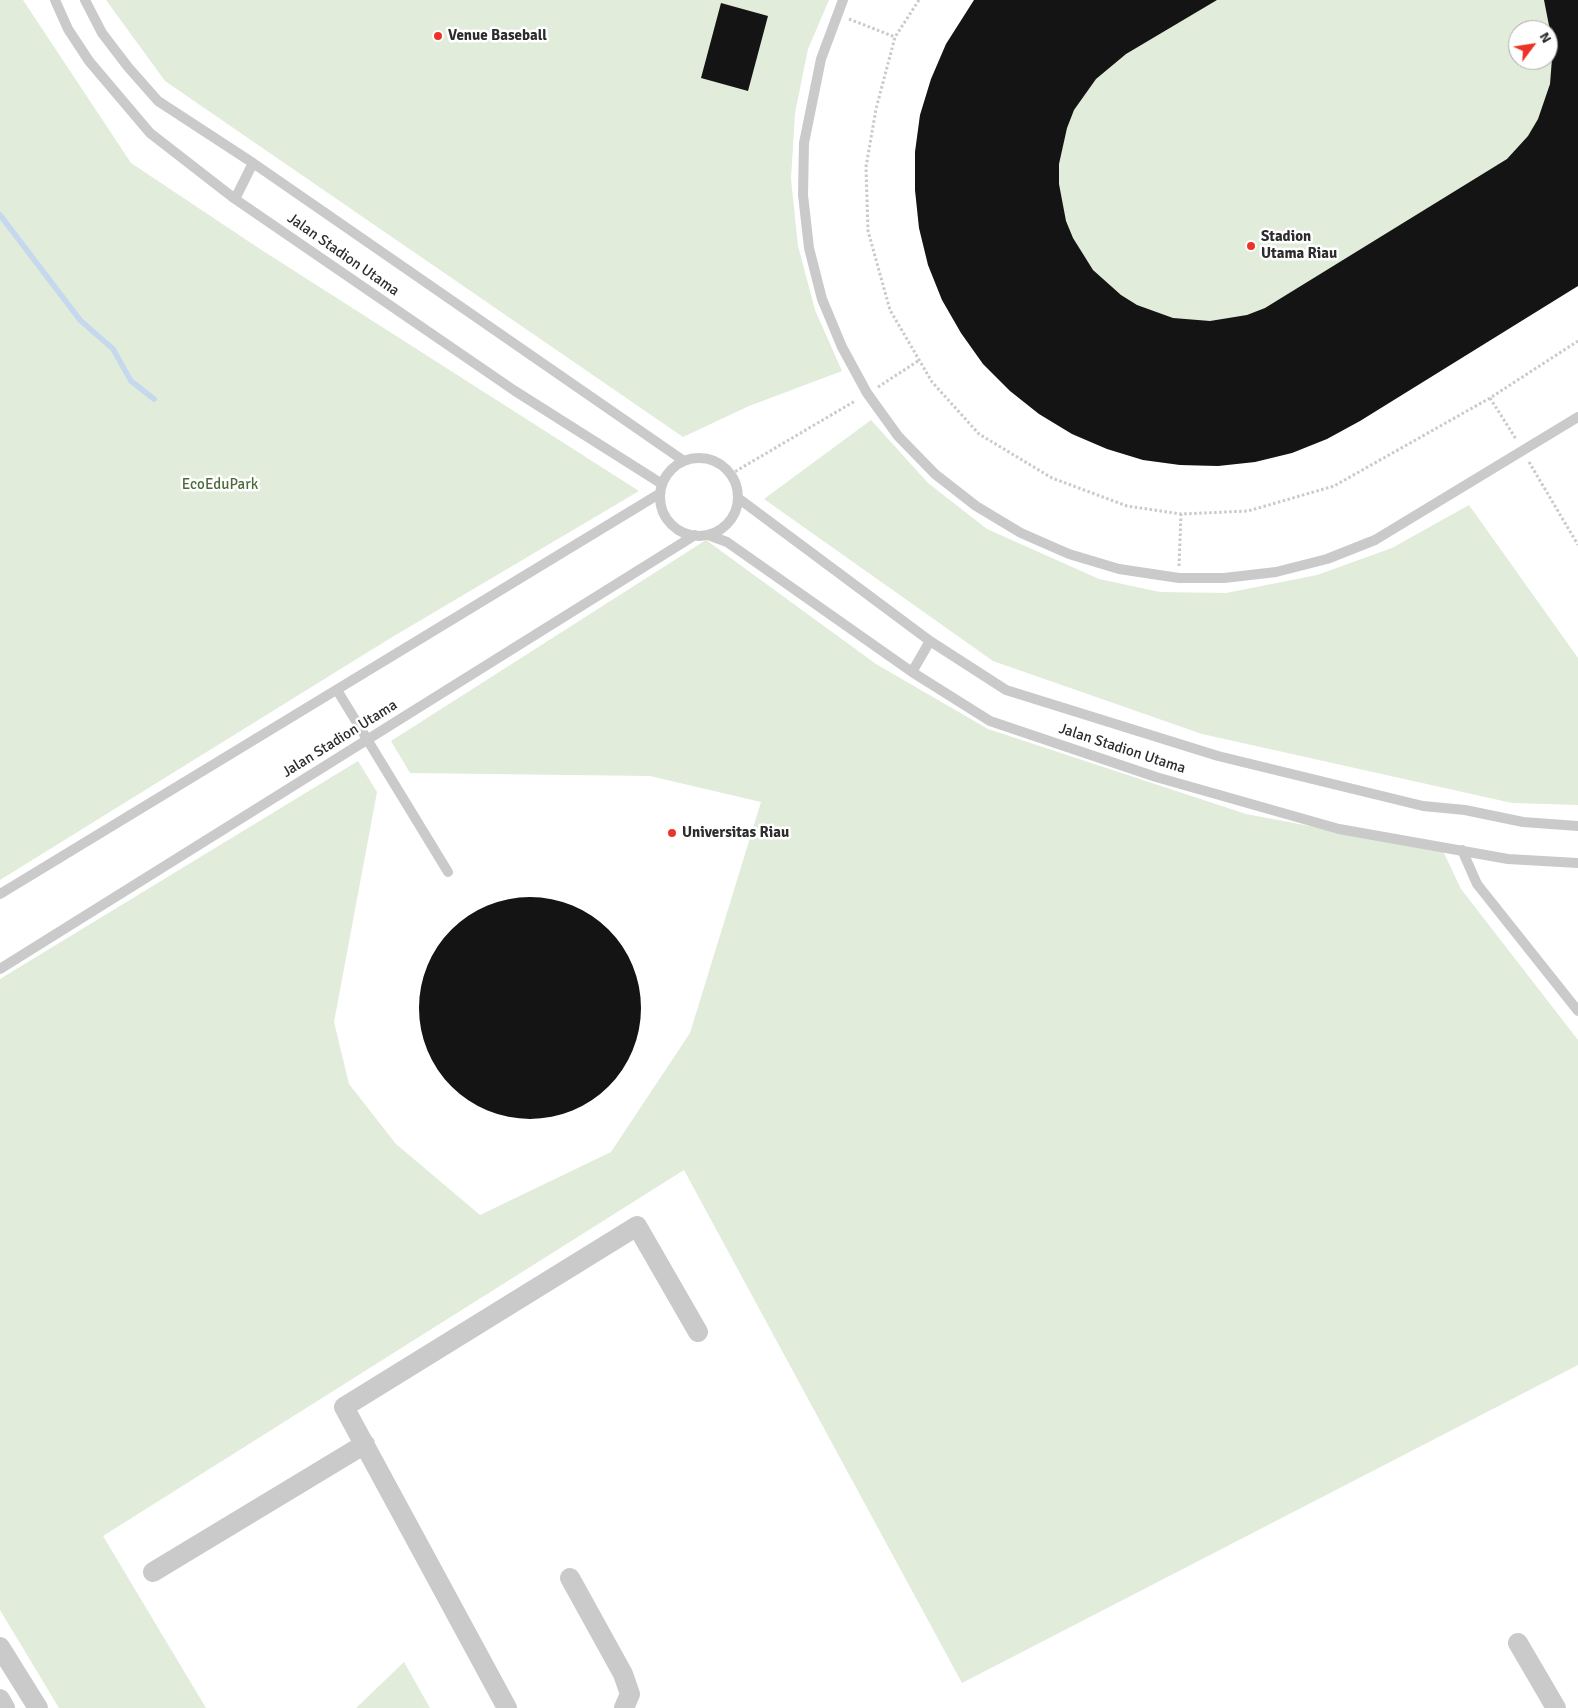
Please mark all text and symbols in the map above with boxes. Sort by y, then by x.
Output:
north arrow [1508,20,1558,70]
place label: Venue Baseball [448,27,547,45]
text: N [1536,29,1555,46]
marker: Venue Baseball [432,30,444,42]
street label: Jalan Stadion Utama [284,210,402,300]
place label: Stadion Utama Riau [1261,228,1337,263]
marker: Stadion Utama Riau [1245,240,1257,252]
park label: EcoEduPark [182,476,258,494]
street label: Jalan Stadion Utama [279,696,401,782]
street label: Jalan Stadion Utama [1056,720,1188,778]
place label: Universitas Riau [682,824,789,842]
marker: Universitas Riau [666,827,678,839]

